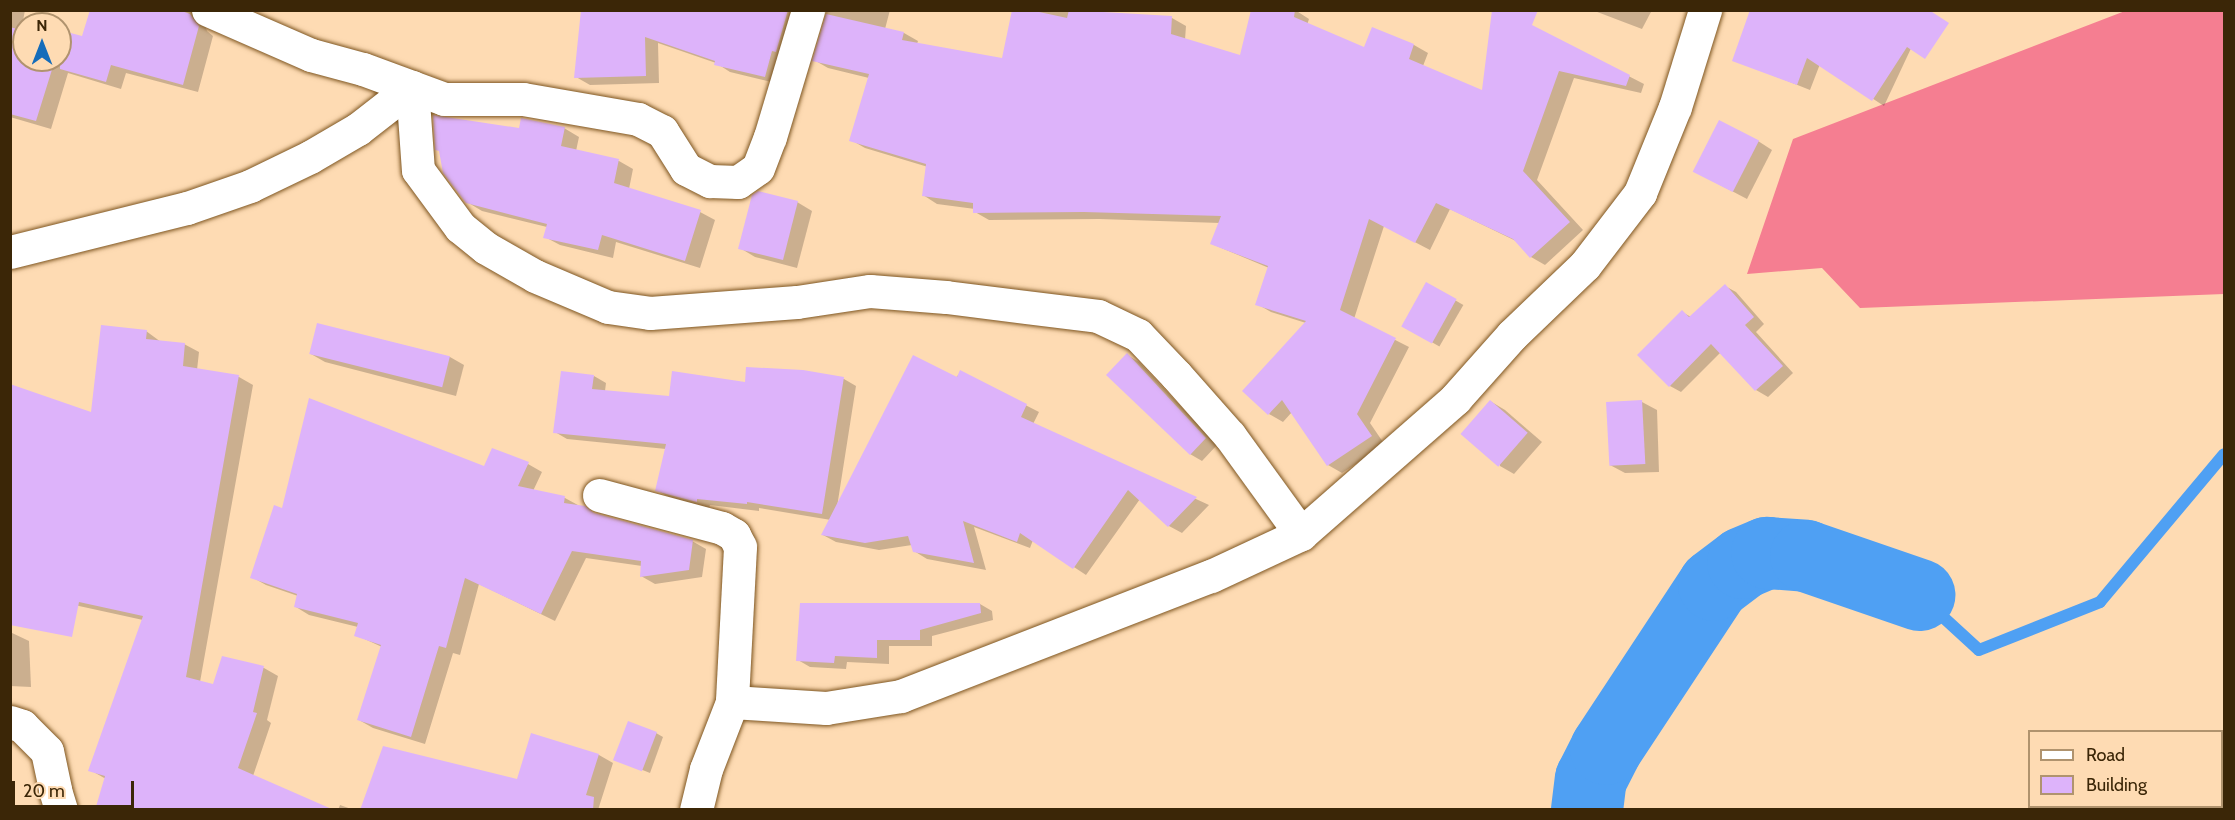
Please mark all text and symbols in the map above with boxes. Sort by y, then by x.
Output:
north arrow [12,12,72,72]
text: N [36,16,48,35]
legend [2028,730,2223,808]
text: Road [2086,744,2125,766]
scale bar [15,769,136,807]
text: Building [2086,774,2147,796]
text: 20 m [23,780,65,802]

